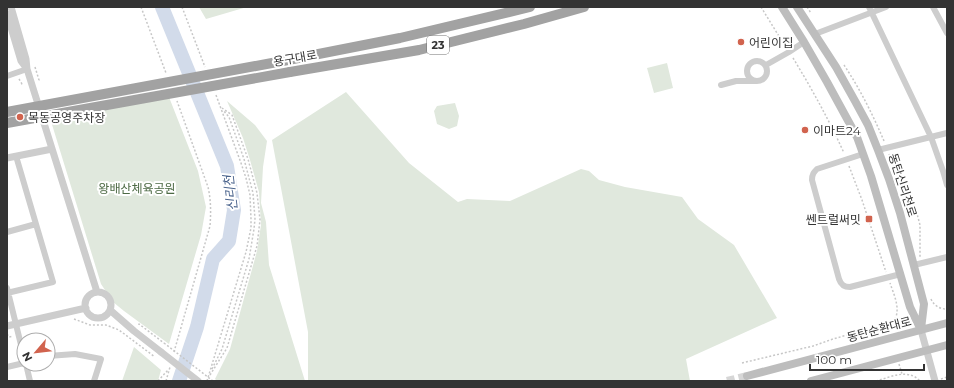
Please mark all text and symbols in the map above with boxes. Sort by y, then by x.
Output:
place label: 어린이집 [749,35,793,50]
road number: 23 [427,36,449,54]
marker: 어린이집 [736,37,746,47]
street label: 용구대로 [272,47,318,69]
place label: 목동공영주차장 [28,110,105,125]
marker: 목동공영주차장 [15,112,25,122]
place label: 이마트24 [813,123,861,138]
marker: 이마트24 [800,125,810,135]
street label: 동탄신리천로 [886,151,920,219]
water label: 신리천 [220,173,240,212]
park label: 왕배산체육공원 [98,181,176,196]
place label: 쎈트럴써밋 [806,212,861,227]
marker: 쎈트럴써밋 [864,214,874,224]
street label: 동탄순환대로 [845,313,913,345]
north arrow [16,332,56,372]
scale bar [810,346,924,372]
text: N [19,349,35,364]
text: 100 m [816,352,852,367]

